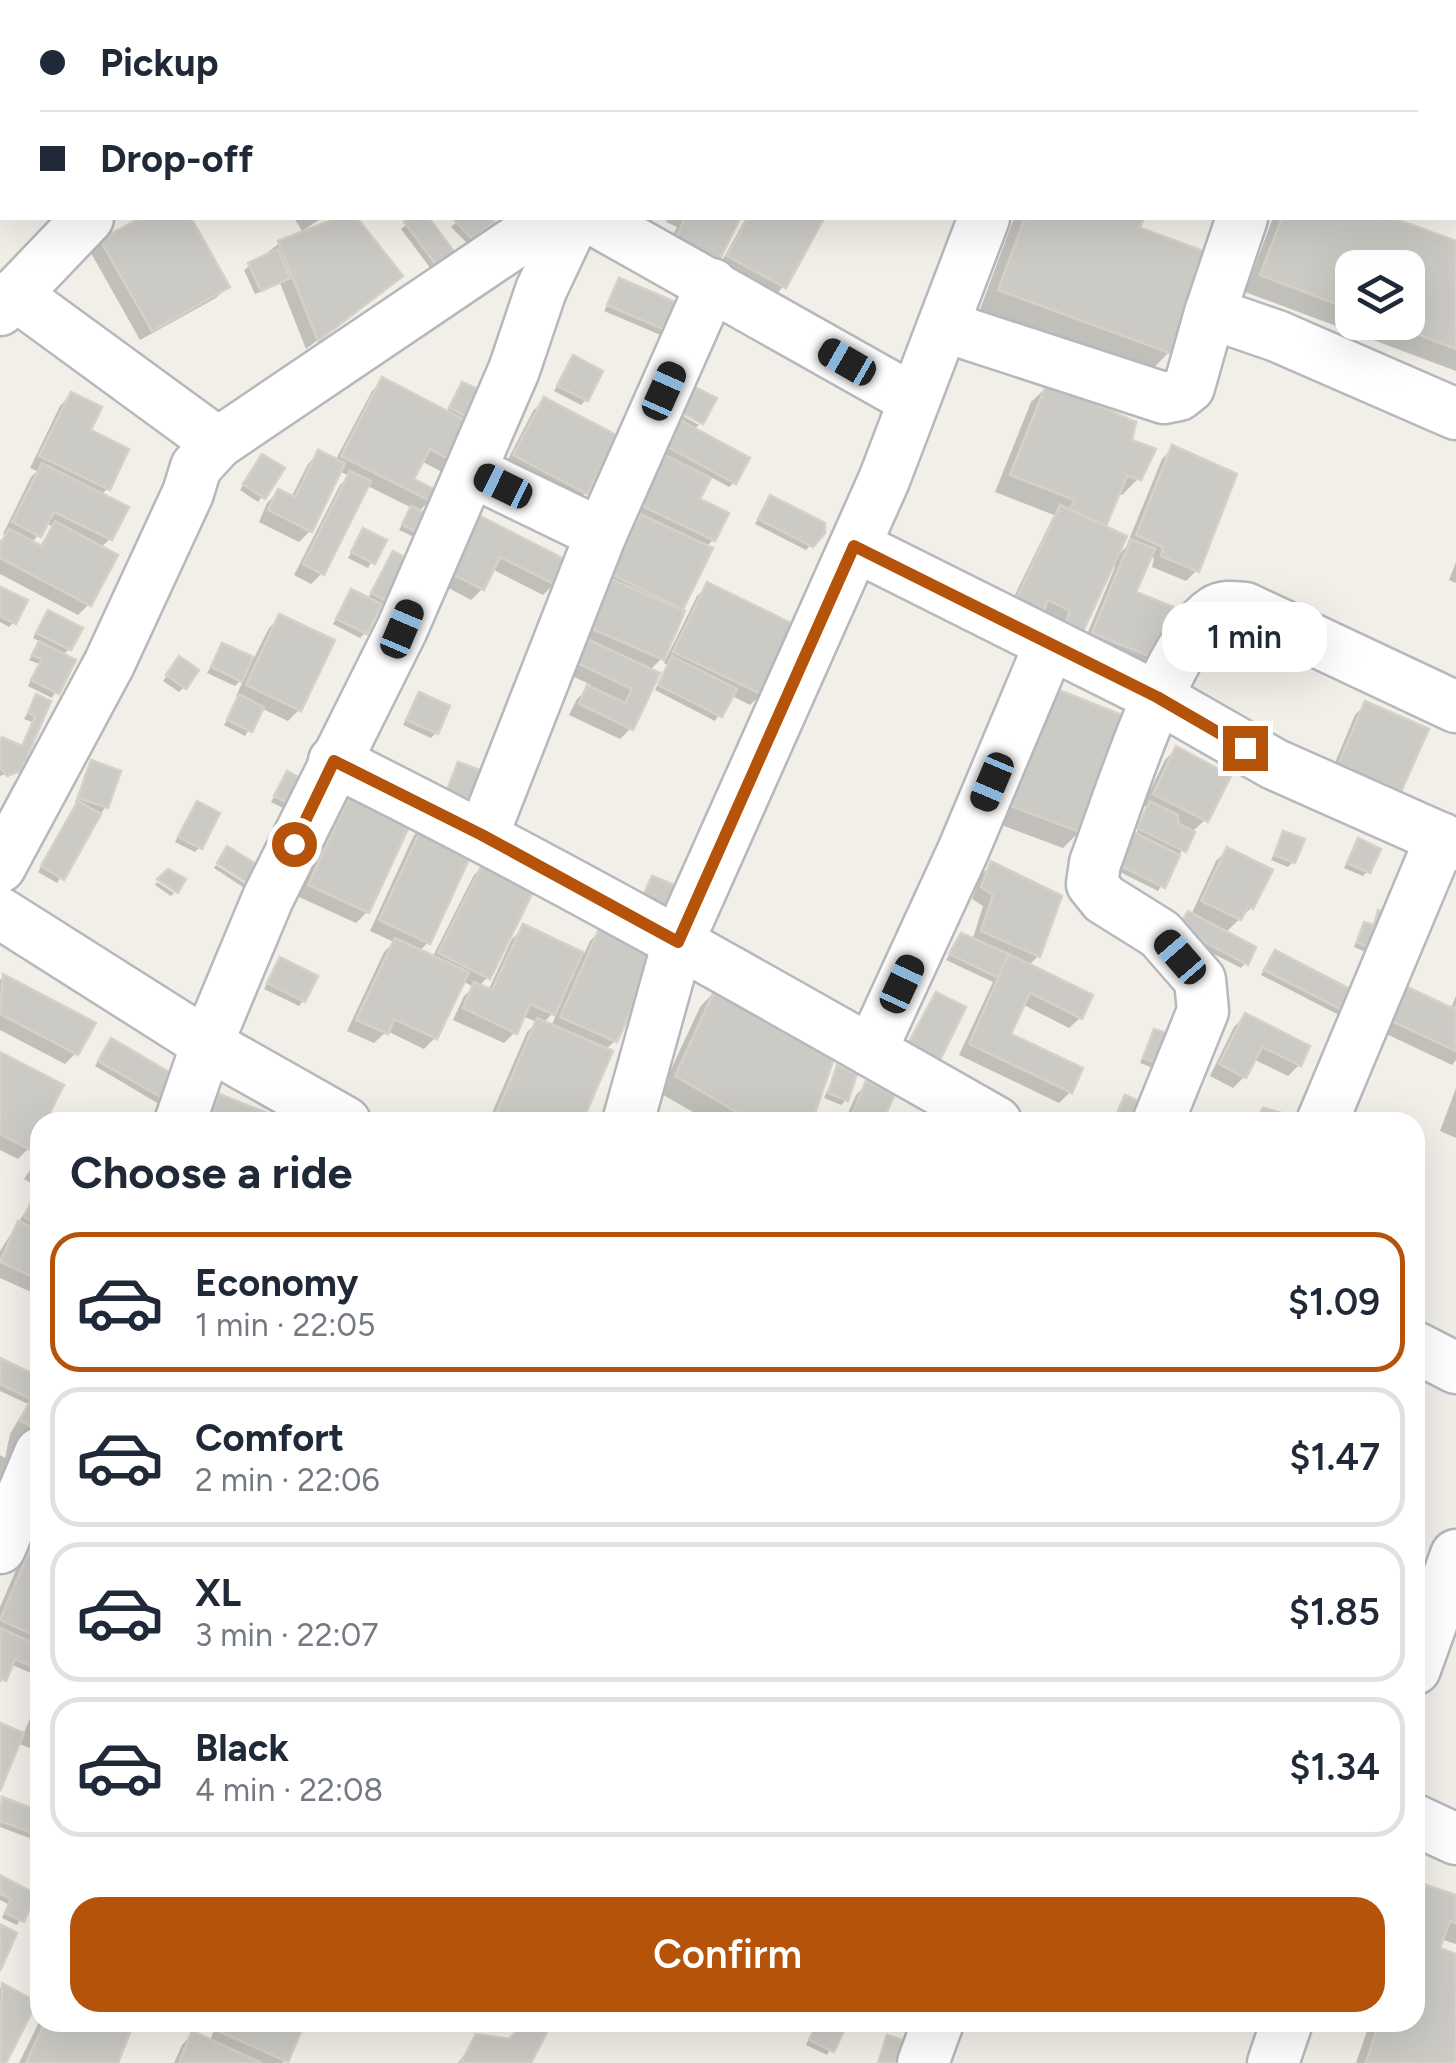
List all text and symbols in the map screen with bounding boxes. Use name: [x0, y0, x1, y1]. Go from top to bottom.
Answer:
text: Pickup: [100, 40, 218, 86]
text: Drop-off: [100, 136, 253, 182]
map controls: [1335, 250, 1425, 340]
button: layers: [1335, 250, 1425, 340]
car: [814, 334, 880, 390]
car: [638, 357, 690, 425]
car: [469, 459, 537, 513]
car: [376, 596, 428, 662]
callout: 1 min: [1162, 603, 1328, 673]
text: 1 min: [1207, 618, 1282, 656]
route end: [1223, 726, 1268, 771]
car: [966, 749, 1018, 815]
route start: [272, 822, 317, 867]
car: [1149, 925, 1211, 989]
car: [876, 950, 928, 1018]
text: Choose a ride: [70, 1145, 352, 1199]
icon: car: [75, 1257, 165, 1347]
text: Economy: [195, 1260, 358, 1306]
text: $1.09: [1288, 1279, 1380, 1325]
text: 1 min · 22:05: [195, 1306, 375, 1344]
icon: car: [75, 1412, 165, 1502]
text: Comfort: [195, 1415, 344, 1461]
text: $1.47: [1289, 1434, 1380, 1480]
text: 2 min · 22:06: [195, 1461, 380, 1499]
icon: car: [75, 1567, 165, 1657]
text: XL: [195, 1570, 241, 1616]
text: $1.85: [1289, 1589, 1380, 1635]
text: 3 min · 22:07: [195, 1616, 378, 1654]
icon: car: [75, 1722, 165, 1812]
text: Black: [195, 1725, 289, 1771]
text: $1.34: [1289, 1744, 1380, 1790]
text: 4 min · 22:08: [195, 1771, 383, 1809]
button: Confirm: [70, 1897, 1385, 2012]

